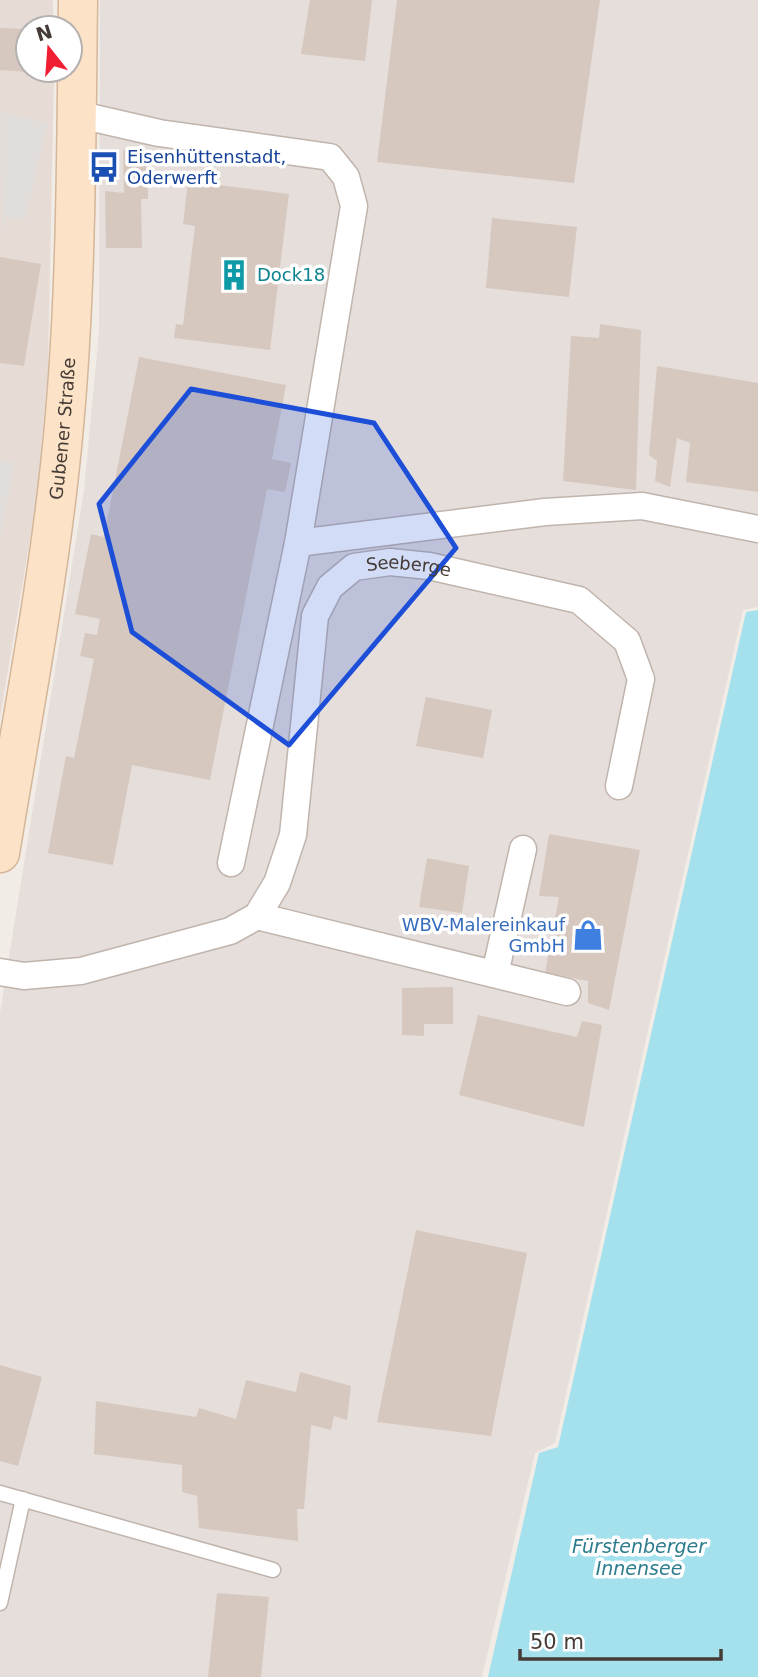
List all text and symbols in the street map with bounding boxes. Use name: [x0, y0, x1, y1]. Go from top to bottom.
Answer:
north arrow: [14, 14, 84, 84]
text: N: [33, 20, 55, 46]
place label: Eisenhüttenstadt, Oderwerft: [127, 146, 286, 188]
bus stop icon: Eisenhüttenstadt, Oderwerft: [87, 150, 121, 184]
building icon: Dock18: [217, 258, 251, 292]
place label: Dock18: [257, 264, 325, 285]
street label: Gubener Straße: [45, 357, 79, 501]
street label: Seeberge: [365, 551, 453, 581]
place label: WBV-Malereinkauf GmbH: [402, 914, 566, 956]
shop icon: WBV-Malereinkauf GmbH: [571, 918, 605, 952]
water label: Fürstenberger Innensee: [572, 1535, 707, 1579]
scale bar: [520, 1618, 721, 1662]
text: 50 m: [530, 1630, 584, 1654]

